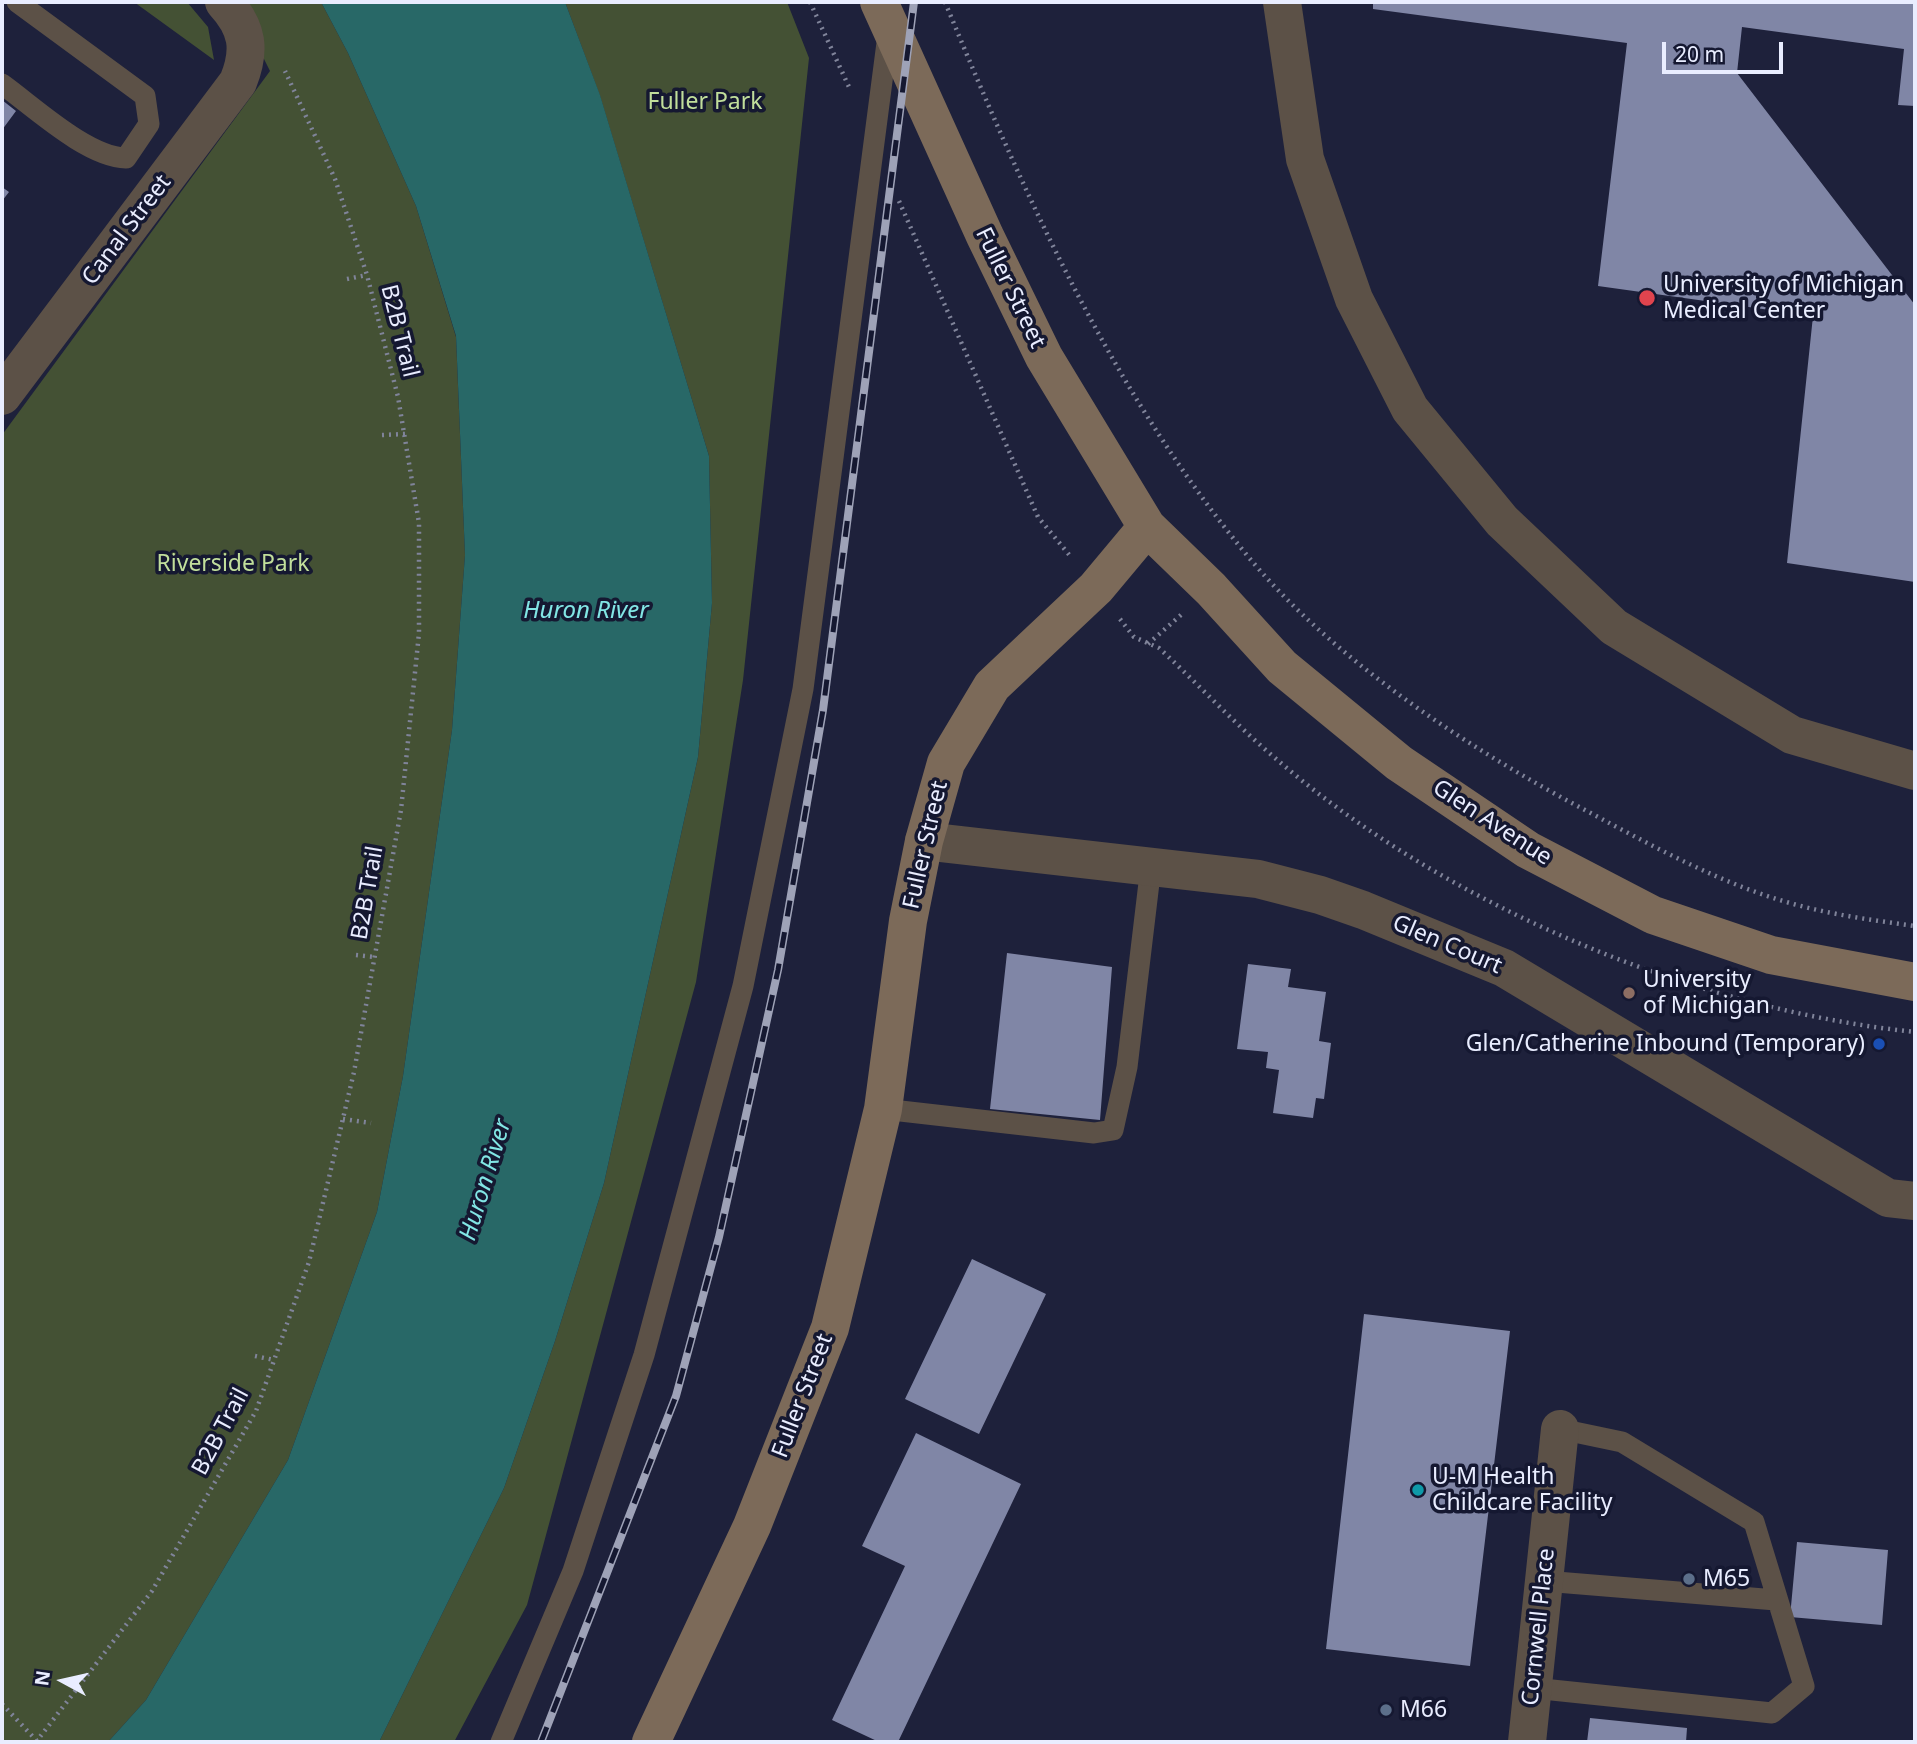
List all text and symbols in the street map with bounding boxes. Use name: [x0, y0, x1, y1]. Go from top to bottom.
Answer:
scale bar: [1665, 28, 1786, 72]
text: 20 m: [1675, 40, 1724, 68]
park label: Fuller Park: [647, 88, 763, 116]
street label: Canal Street: [77, 170, 177, 290]
street label: Fuller Street: [969, 223, 1051, 353]
place label: University of Michigan Medical Center: [1663, 271, 1904, 325]
street label: B2B Trail: [374, 282, 424, 380]
marker: University of Michigan Medical Center: [1637, 288, 1657, 308]
park label: Riverside Park: [156, 550, 310, 578]
water label: Huron River: [523, 597, 649, 625]
street label: Glen Avenue: [1427, 774, 1557, 872]
street label: Fuller Street: [898, 778, 954, 912]
street label: B2B Trail: [346, 844, 390, 942]
street label: Glen Court: [1388, 910, 1506, 980]
place label: University of Michigan: [1643, 966, 1770, 1020]
marker: University of Michigan: [1621, 985, 1637, 1001]
place label: Glen/Catherine Inbound (Temporary): [1466, 1030, 1865, 1058]
marker: Glen/Catherine Inbound (Temporary): [1871, 1036, 1887, 1052]
water label: Huron River: [454, 1116, 518, 1244]
street label: Fuller Street: [767, 1330, 839, 1462]
street label: B2B Trail: [187, 1384, 255, 1480]
place label: U-M Health Childcare Facility: [1432, 1463, 1612, 1517]
marker: U-M Health Childcare Facility: [1410, 1482, 1426, 1498]
street label: Cornwell Place: [1517, 1547, 1561, 1707]
place label: M65: [1703, 1565, 1750, 1593]
marker: M65: [1681, 1571, 1697, 1587]
north arrow: [28, 1646, 98, 1716]
text: N: [28, 1669, 56, 1688]
place label: M66: [1400, 1696, 1447, 1724]
marker: M66: [1378, 1702, 1394, 1718]

